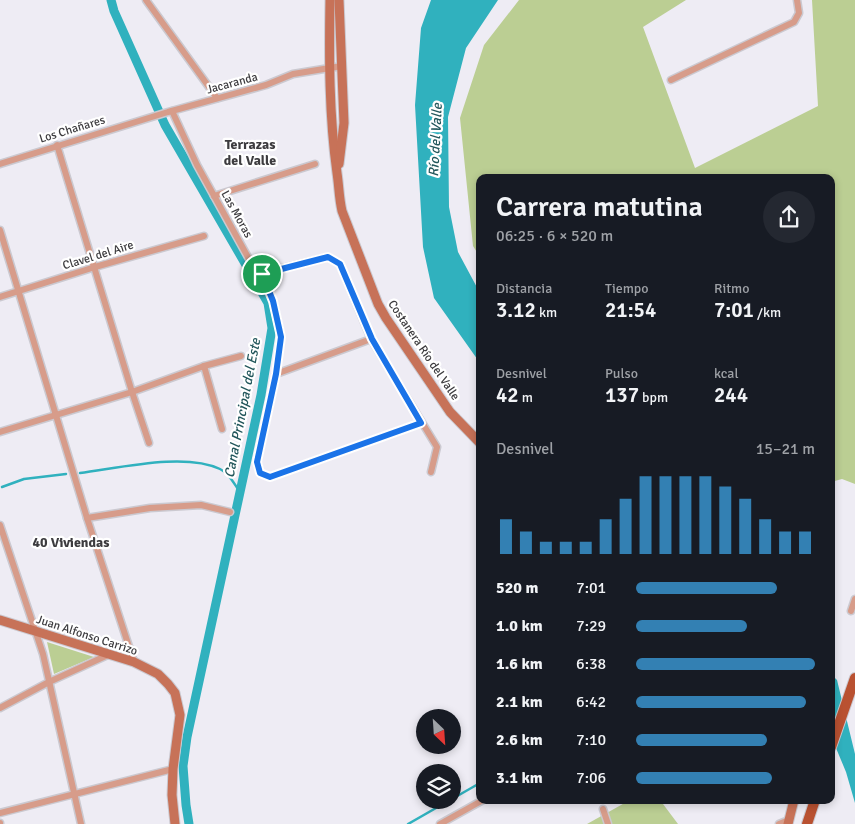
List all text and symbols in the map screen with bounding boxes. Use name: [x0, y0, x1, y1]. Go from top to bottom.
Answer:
street label: Jacaranda: [205, 69, 259, 97]
water label: Río del Valle: [425, 102, 446, 177]
street label: Los Chañares: [37, 112, 107, 147]
district label: Terrazas del Valle: [224, 136, 276, 169]
street label: Las Moras: [217, 188, 256, 240]
text: Carrera matutina: [496, 190, 703, 224]
button: share: [763, 191, 815, 243]
text: 06:25 · 6 × 520 m: [496, 226, 613, 246]
street label: Clavel del Aire: [61, 238, 135, 273]
pin: [241, 253, 283, 295]
icon: arrive: [248, 260, 276, 288]
text: Distancia: [496, 280, 552, 297]
text: Tiempo: [605, 280, 649, 297]
text: Ritmo: [714, 280, 749, 297]
street label: Costanera Río del Valle: [384, 297, 463, 403]
text: 3.12: [496, 297, 536, 323]
text: 21:54: [605, 297, 656, 323]
text: 7:01: [714, 297, 754, 323]
text: km: [536, 304, 557, 321]
text: /km: [754, 304, 781, 321]
water label: Canal Principal del Este: [221, 336, 265, 479]
text: Desnivel: [496, 365, 547, 382]
text: Pulso: [605, 365, 638, 382]
text: kcal: [714, 365, 739, 382]
text: 42: [496, 382, 519, 408]
text: 137: [605, 382, 639, 408]
text: 244: [714, 382, 748, 408]
text: m: [519, 389, 533, 406]
text: bpm: [639, 389, 668, 406]
text: Desnivel: [496, 439, 554, 459]
text: 15–21 m: [756, 439, 815, 459]
district label: 40 Viviendas: [33, 534, 109, 551]
text: 520 m: [496, 578, 538, 598]
text: 7:01: [576, 578, 606, 598]
street label: Juan Alfonso Carrizo: [34, 612, 139, 659]
text: 1.0 km: [496, 616, 543, 636]
text: 7:29: [576, 616, 606, 636]
text: 1.6 km: [496, 654, 543, 674]
text: 6:38: [576, 654, 606, 674]
text: 2.1 km: [496, 692, 543, 712]
text: 6:42: [576, 692, 606, 712]
north arrow: [416, 709, 461, 754]
map controls: [416, 709, 461, 809]
text: 2.6 km: [496, 730, 543, 750]
text: 7:10: [576, 730, 606, 750]
button: layers: [416, 764, 461, 809]
text: 3.1 km: [496, 768, 543, 788]
text: 7:06: [576, 768, 606, 788]

